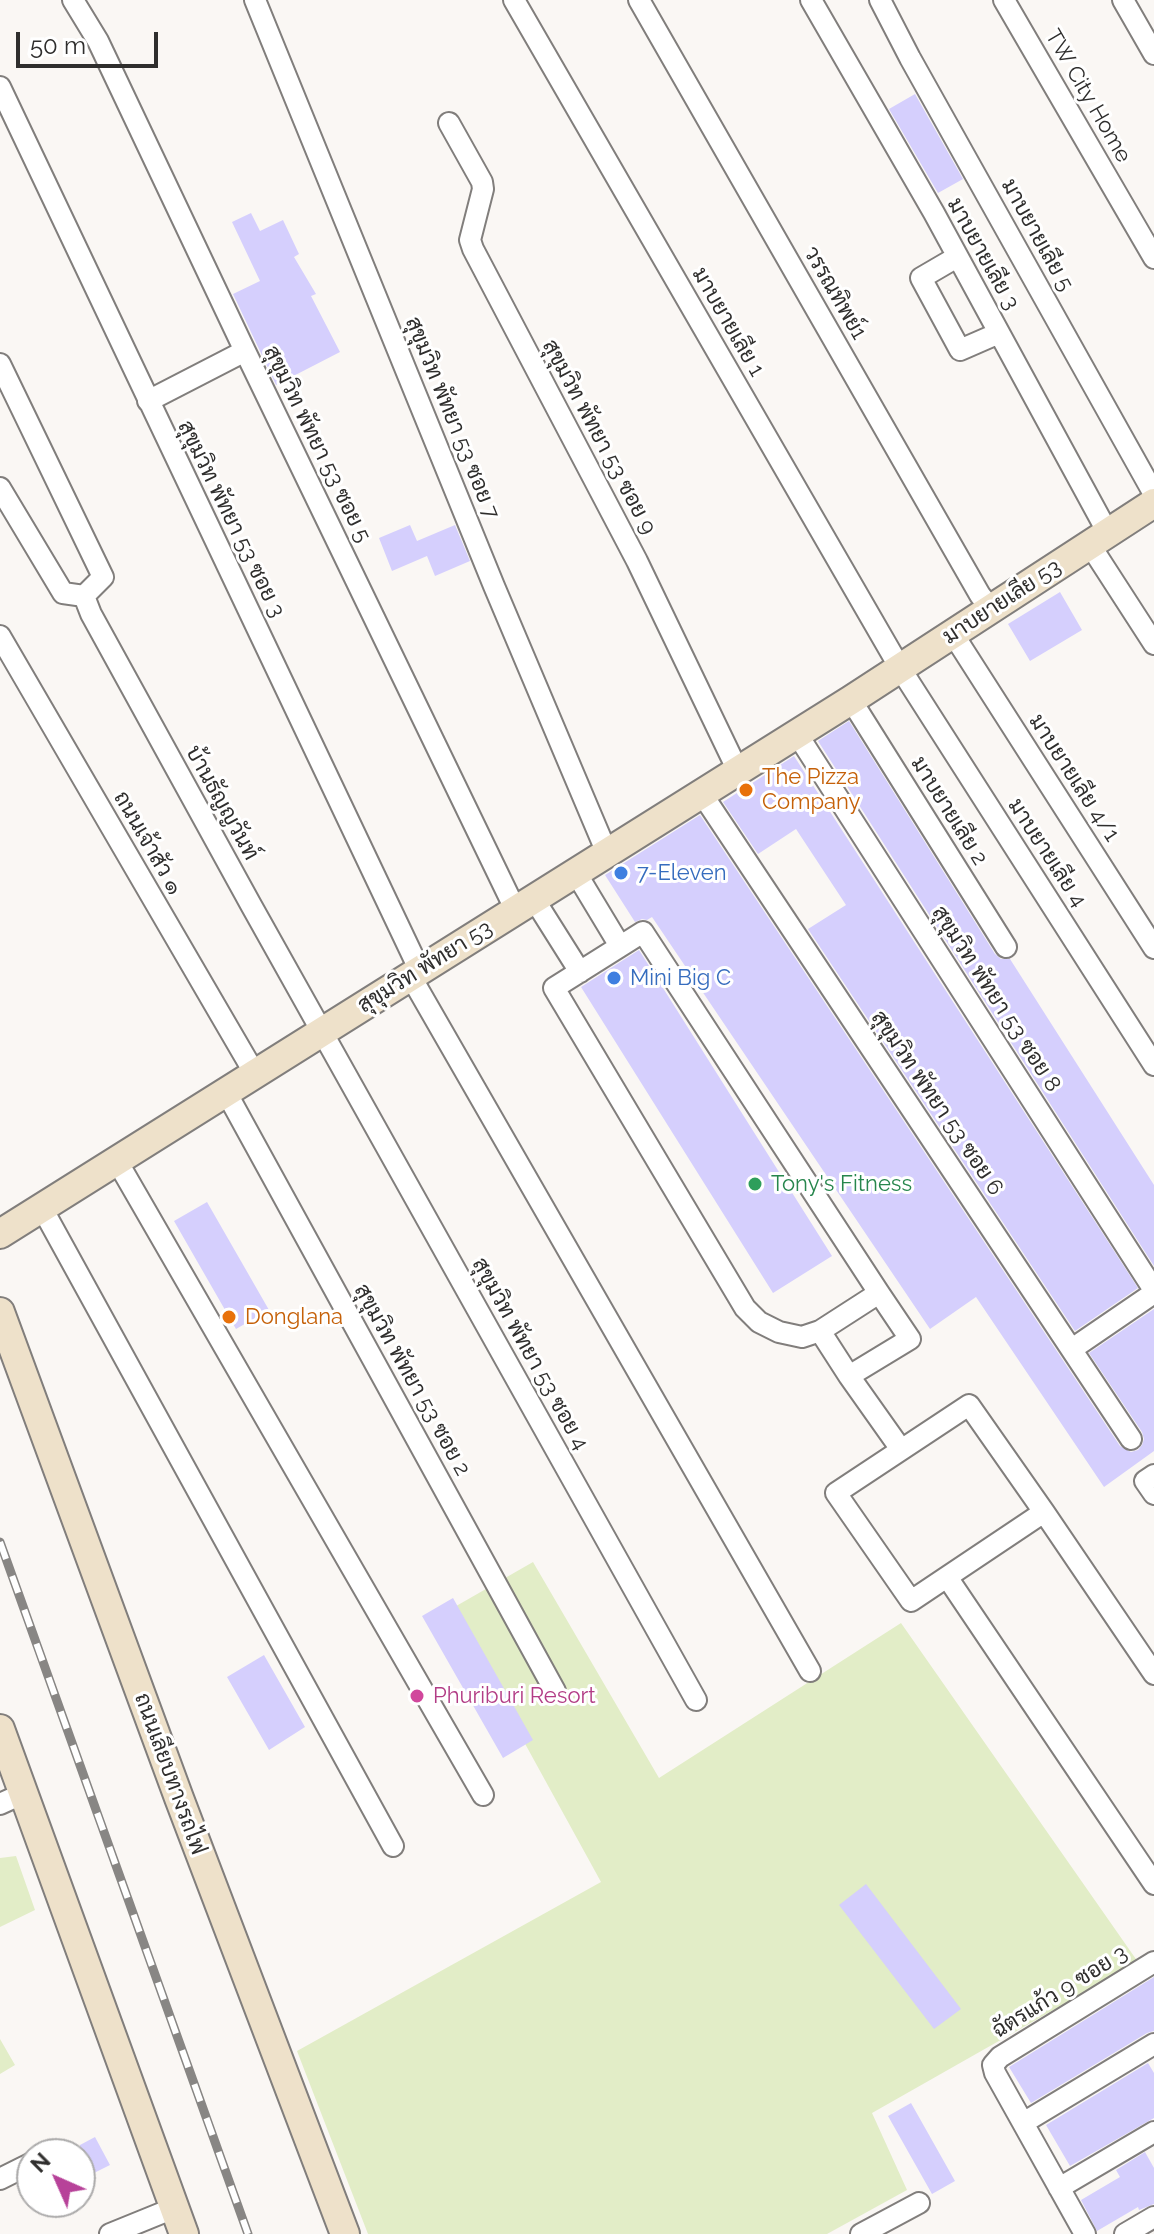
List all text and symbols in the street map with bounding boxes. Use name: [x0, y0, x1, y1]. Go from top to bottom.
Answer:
scale bar: [20, 16, 162, 66]
street label: TW City Home: [1039, 25, 1137, 167]
text: 50 m: [30, 31, 86, 60]
street label: มาบยายเลีย 5: [995, 174, 1079, 296]
street label: มาบยายเลีย 3: [941, 193, 1025, 315]
street label: วรรณทิพย์1: [798, 242, 872, 344]
street label: มาบยายเลีย 1: [686, 263, 770, 381]
street label: สุขุมวิท พัทยา 53 ซอย 7: [399, 313, 505, 523]
street label: สุขุมวิท พัทยา 53 ซอย 9: [536, 335, 662, 539]
street label: สุขุมวิท พัทยา 53 ซอย 5: [258, 341, 376, 547]
street label: สุขุมวิท พัทยา 53 ซอย 3: [172, 416, 290, 622]
street label: มาบยายเลีย 53: [938, 554, 1066, 650]
street label: มาบยายเลีย 4/1: [1023, 709, 1125, 847]
street label: บ้านธัญญวันท์: [180, 741, 264, 865]
street label: มาบยายเลีย 2: [905, 752, 993, 870]
place label: The Pizza Company: [762, 764, 860, 816]
marker: The Pizza Company: [737, 781, 755, 799]
street label: ถนนเจ้าสัว ๑: [108, 787, 188, 899]
street label: มาบยายเลีย 4: [1002, 794, 1092, 912]
place label: 7-Eleven: [637, 860, 726, 886]
marker: 7-Eleven: [612, 864, 630, 882]
street label: สุขุมวิท พัทยา 53 ซอย 8: [926, 901, 1066, 1097]
street label: สุขุมวิท พัทยา 53: [353, 915, 497, 1019]
place label: Mini Big C: [630, 965, 731, 991]
marker: Mini Big C: [605, 969, 623, 987]
street label: สุขุมวิท พัทยา 53 ซอย 6: [865, 1006, 1009, 1200]
place label: Tony's Fitness: [771, 1171, 912, 1197]
marker: Tony's Fitness: [746, 1175, 764, 1193]
street label: สุขุมวิท พัทยา 53 ซอย 4: [466, 1253, 594, 1455]
street label: สุขุมวิท พัทยา 53 ซอย 2: [348, 1279, 476, 1481]
place label: Donglana: [245, 1304, 343, 1330]
marker: Donglana: [220, 1308, 238, 1326]
place label: Phuriburi Resort: [433, 1683, 596, 1709]
marker: Phuriburi Resort: [408, 1687, 426, 1705]
street label: ถนนเลียบทางรถไฟ: [129, 1690, 211, 1858]
street label: ฉัตรแก้ว 9 ซอย 3: [988, 1940, 1132, 2044]
north arrow: [16, 2138, 96, 2218]
text: N: [25, 2147, 56, 2178]

